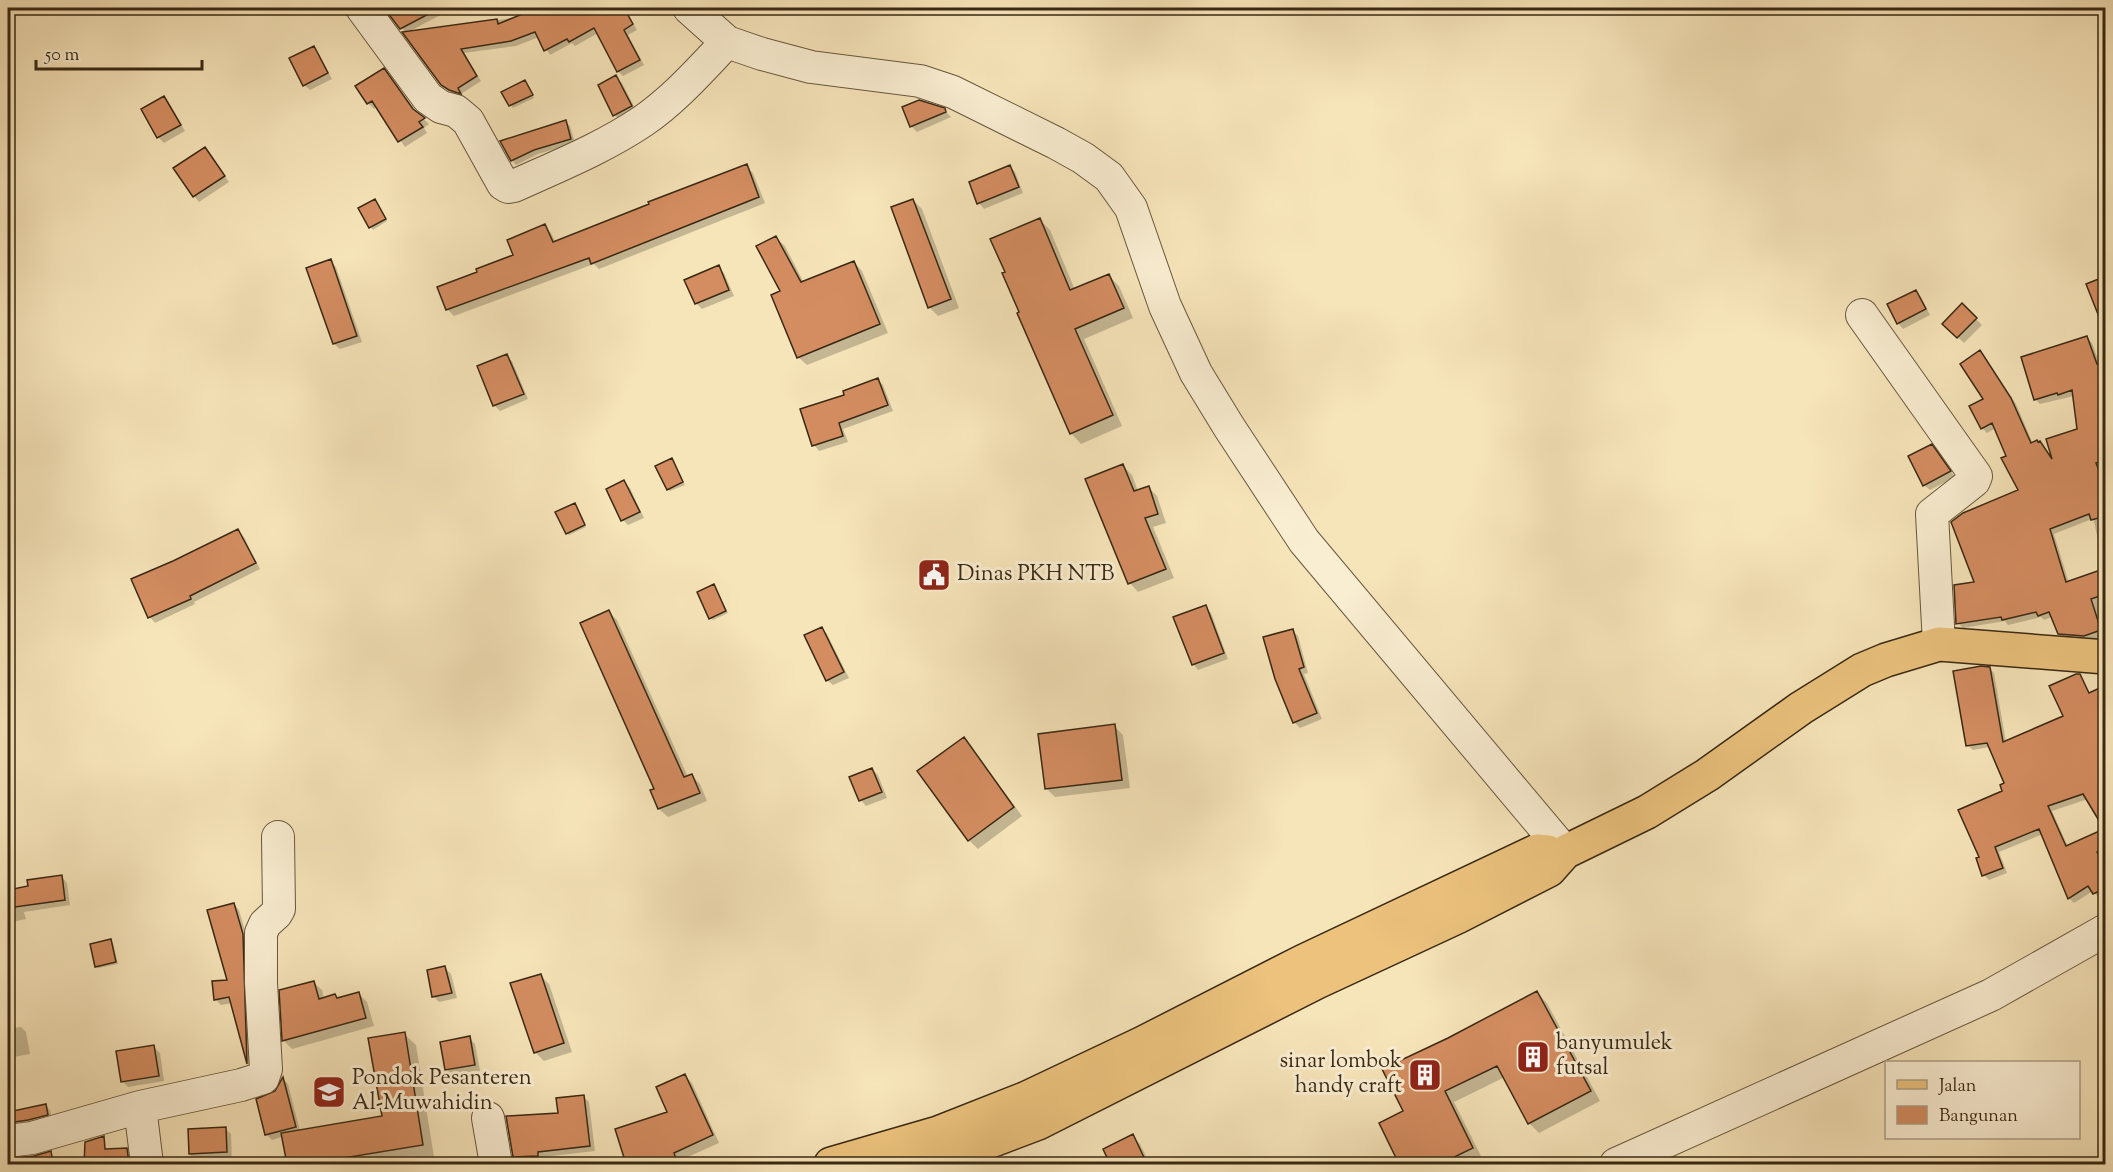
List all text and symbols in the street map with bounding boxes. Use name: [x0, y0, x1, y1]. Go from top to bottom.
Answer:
scale bar: [36, 33, 202, 71]
text: 50 m: [44, 43, 80, 69]
public building icon: Dinas PKH NTB: [916, 557, 952, 593]
place label: Dinas PKH NTB: [957, 559, 1115, 591]
place label: banyumulek futsal: [1556, 1028, 1673, 1085]
building icon: banyumulek futsal: [1515, 1039, 1551, 1075]
place label: sinar lombok handy craft: [1279, 1046, 1402, 1103]
building icon: sinar lombok handy craft: [1407, 1057, 1443, 1093]
legend: [1885, 1061, 2080, 1139]
place label: Pondok Pesanteren Al-Muwahidin: [352, 1063, 532, 1120]
school or university icon: Pondok Pesanteren Al-Muwahidin: [311, 1074, 347, 1110]
text: Jalan: [1938, 1074, 1977, 1100]
text: Bangunan: [1939, 1104, 2018, 1130]

